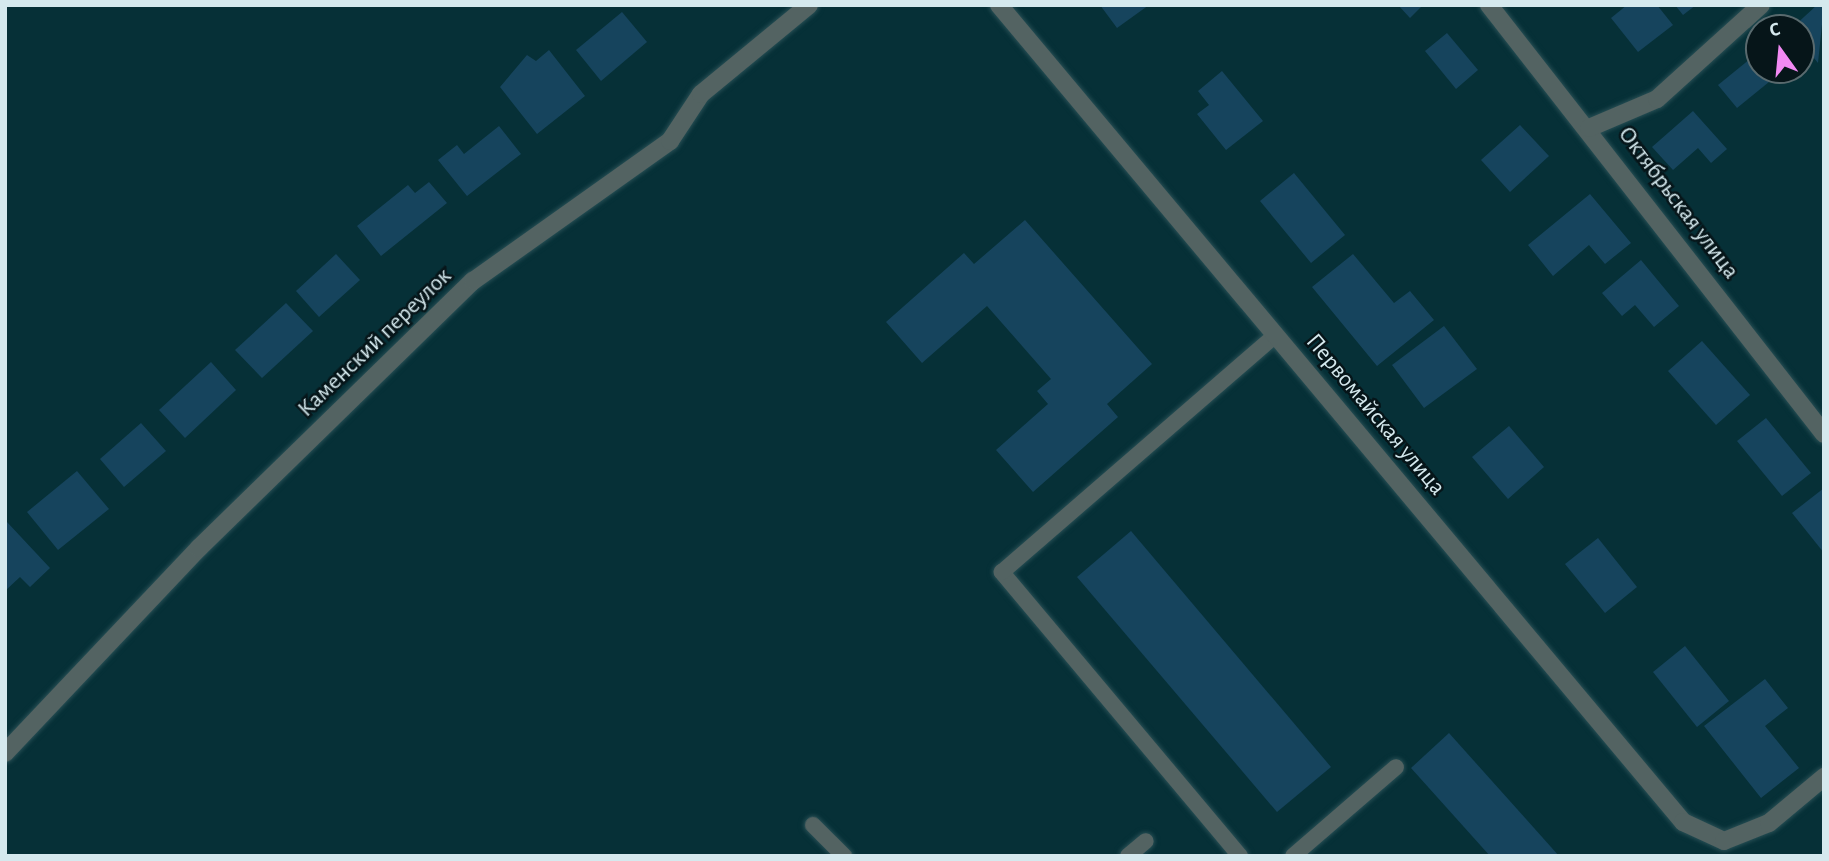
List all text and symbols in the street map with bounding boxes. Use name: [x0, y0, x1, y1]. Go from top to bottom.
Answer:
north arrow: [1745, 14, 1815, 84]
text: С: [1767, 20, 1782, 41]
street label: Октябрьская улица: [1611, 121, 1745, 285]
street label: Каменский переулок: [292, 262, 458, 424]
street label: Первомайская улица: [1299, 328, 1451, 502]

